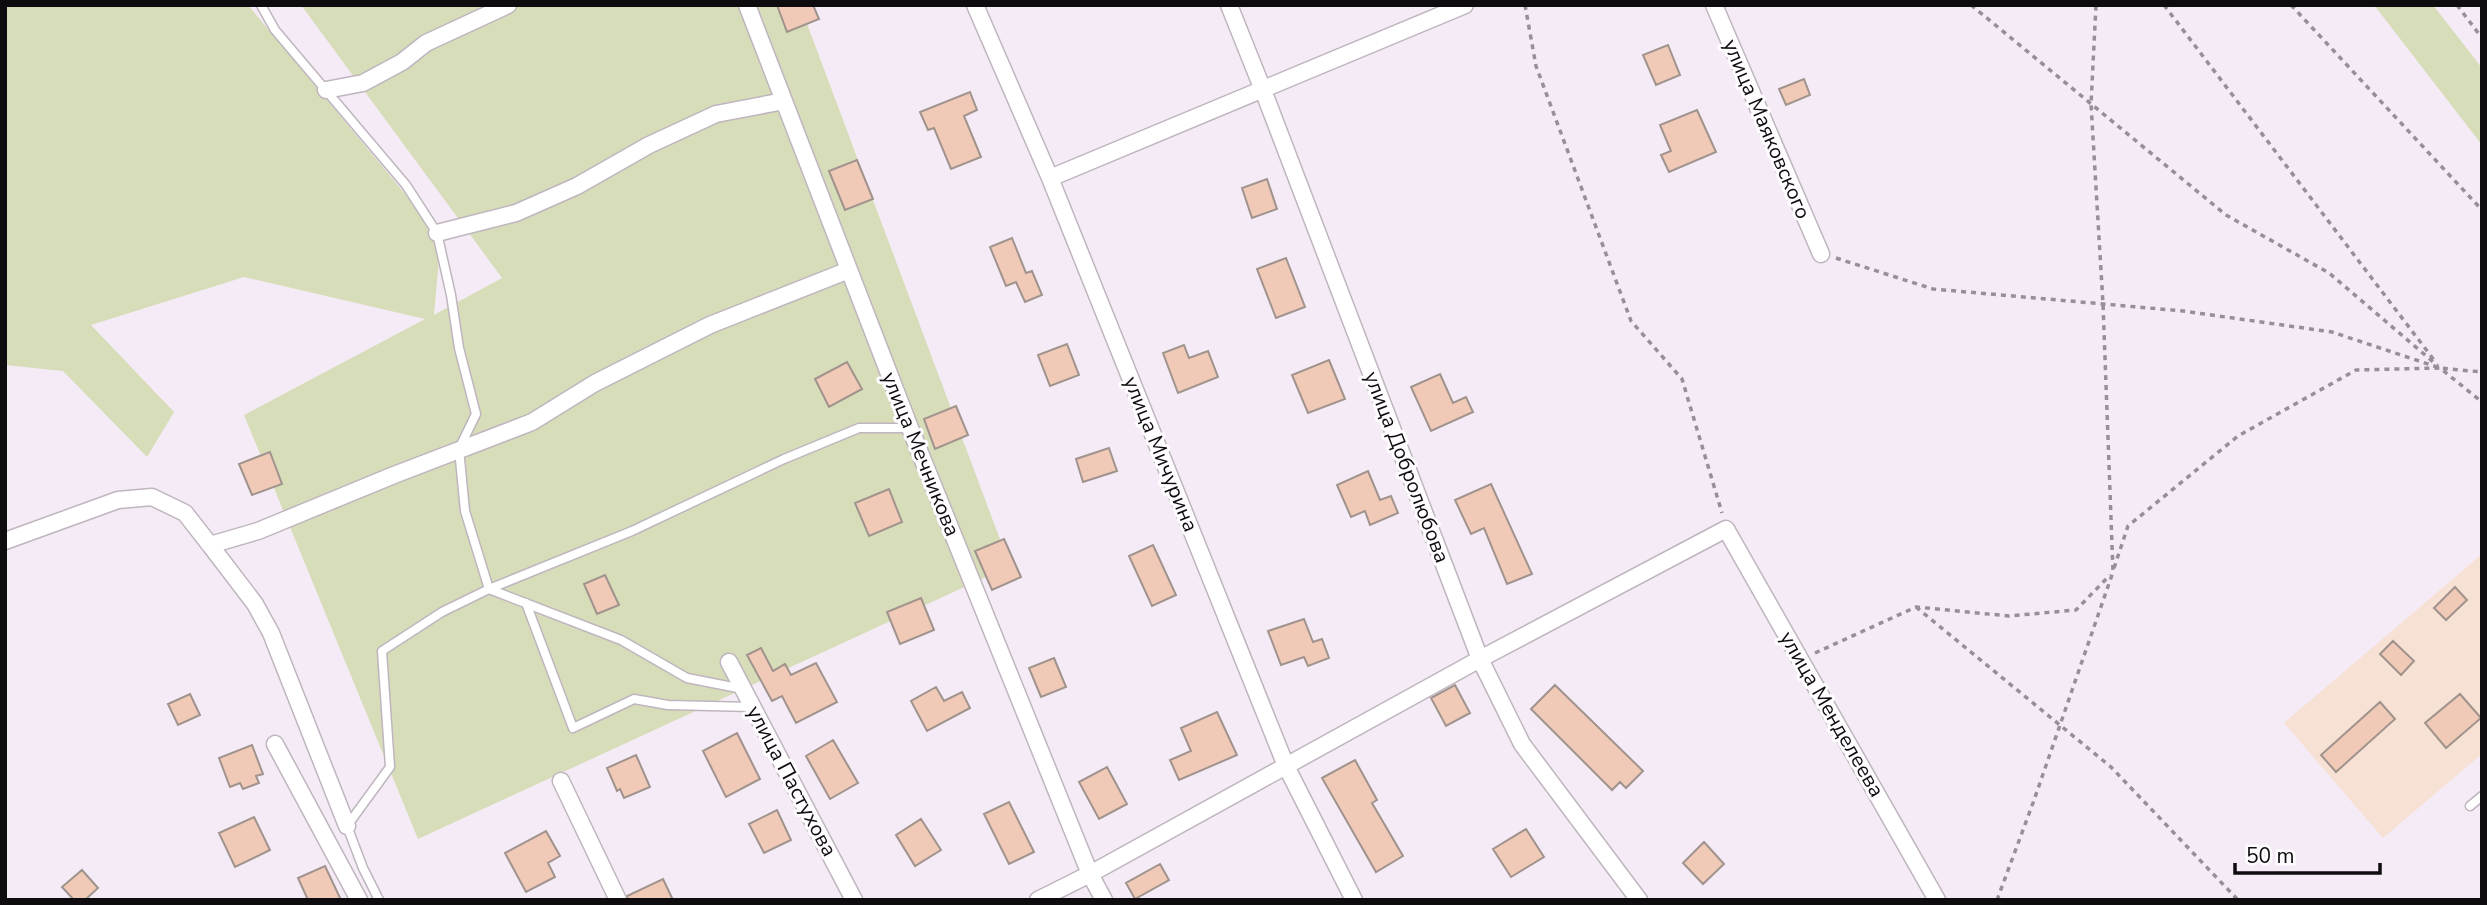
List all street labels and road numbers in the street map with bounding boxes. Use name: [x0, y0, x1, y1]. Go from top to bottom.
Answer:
street label: улица Маяковского: [1716, 35, 1818, 223]
street label: улица Добролюбова: [1358, 367, 1456, 567]
street label: улица Мечникова: [875, 368, 967, 540]
street label: улица Мичурина: [1117, 372, 1205, 536]
street label: улица Менделеева: [1773, 626, 1891, 802]
street label: улица Пастухова: [740, 701, 844, 861]

